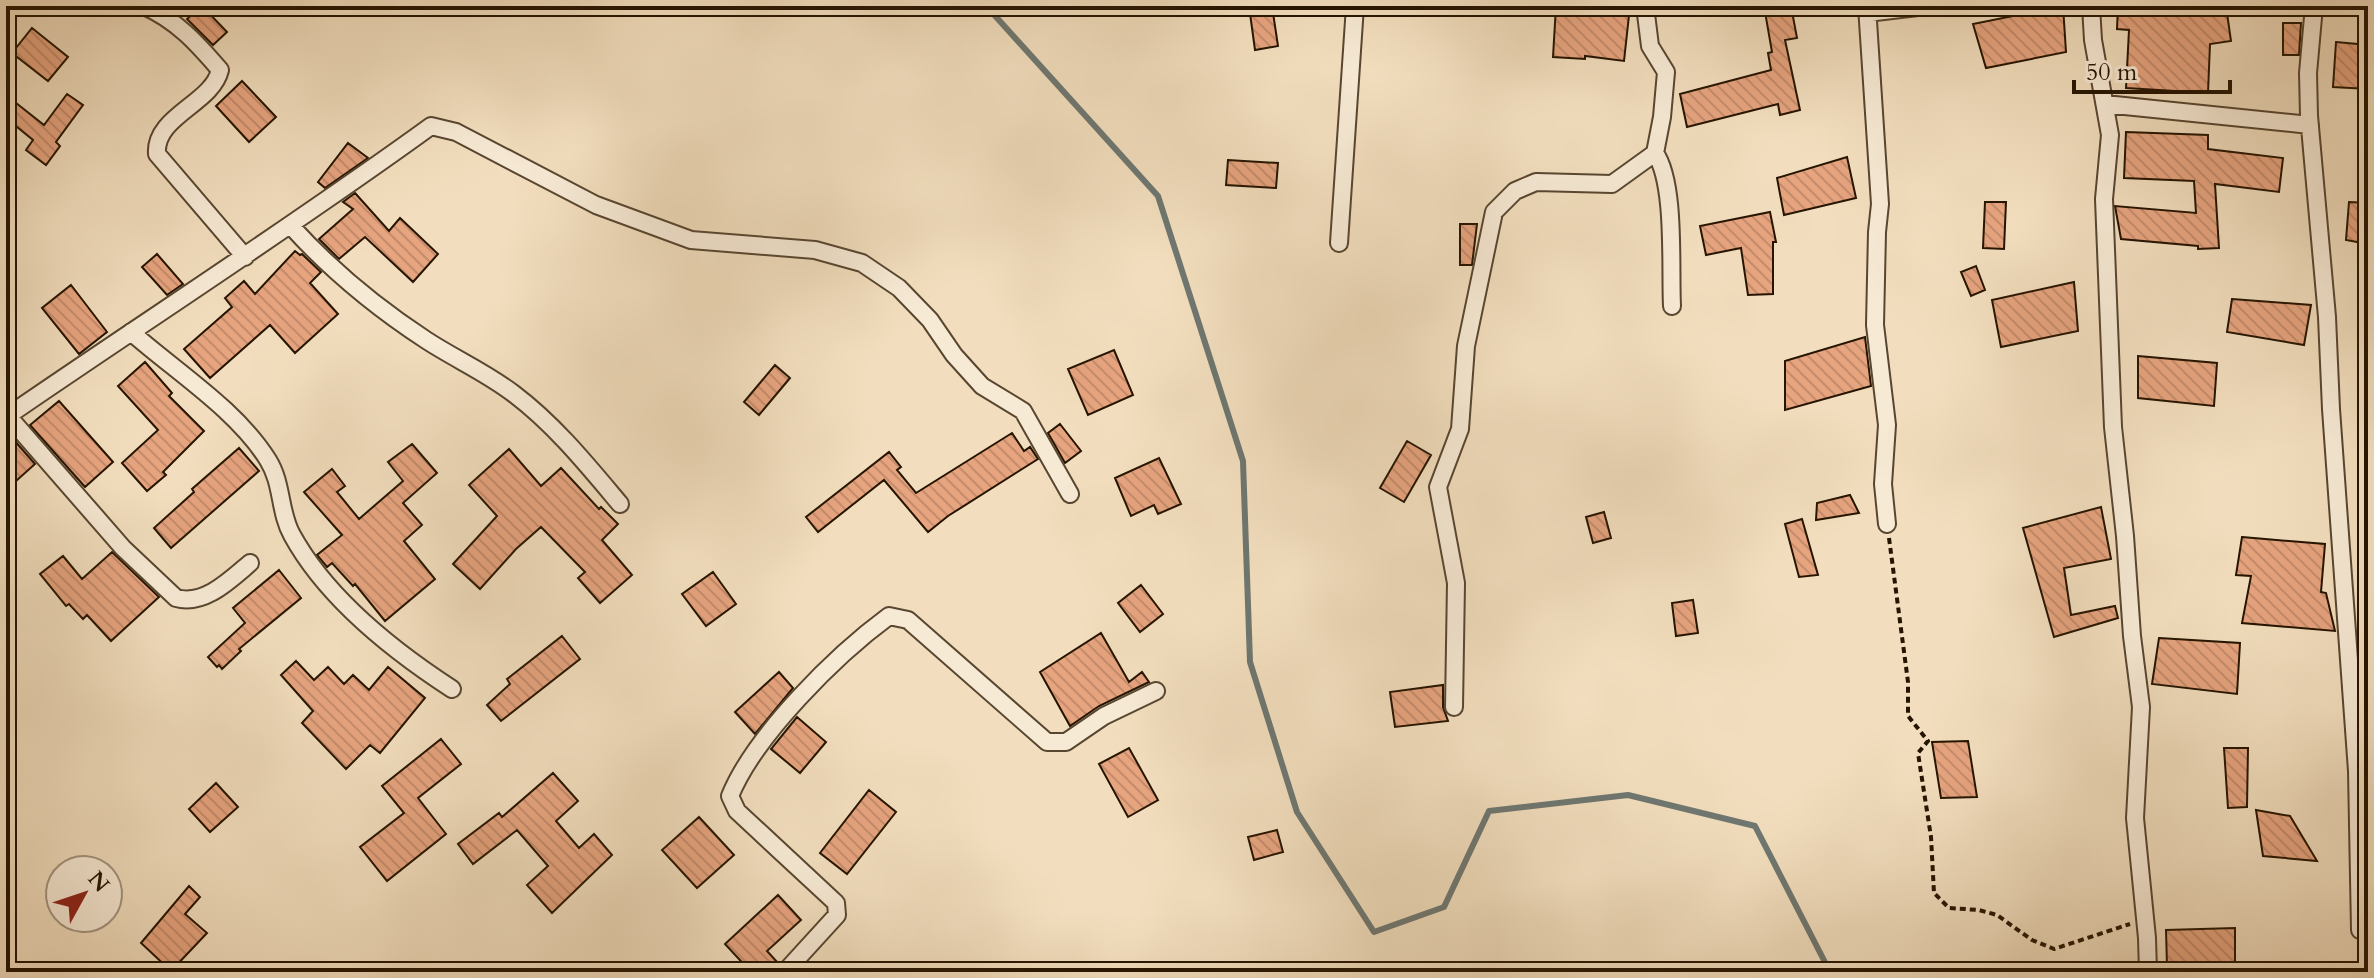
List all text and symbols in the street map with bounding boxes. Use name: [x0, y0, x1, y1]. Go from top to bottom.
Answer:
scale bar: [2074, 44, 2230, 94]
text: 50 m: [2086, 56, 2138, 89]
north arrow: [44, 854, 124, 934]
text: N: [81, 865, 116, 899]

